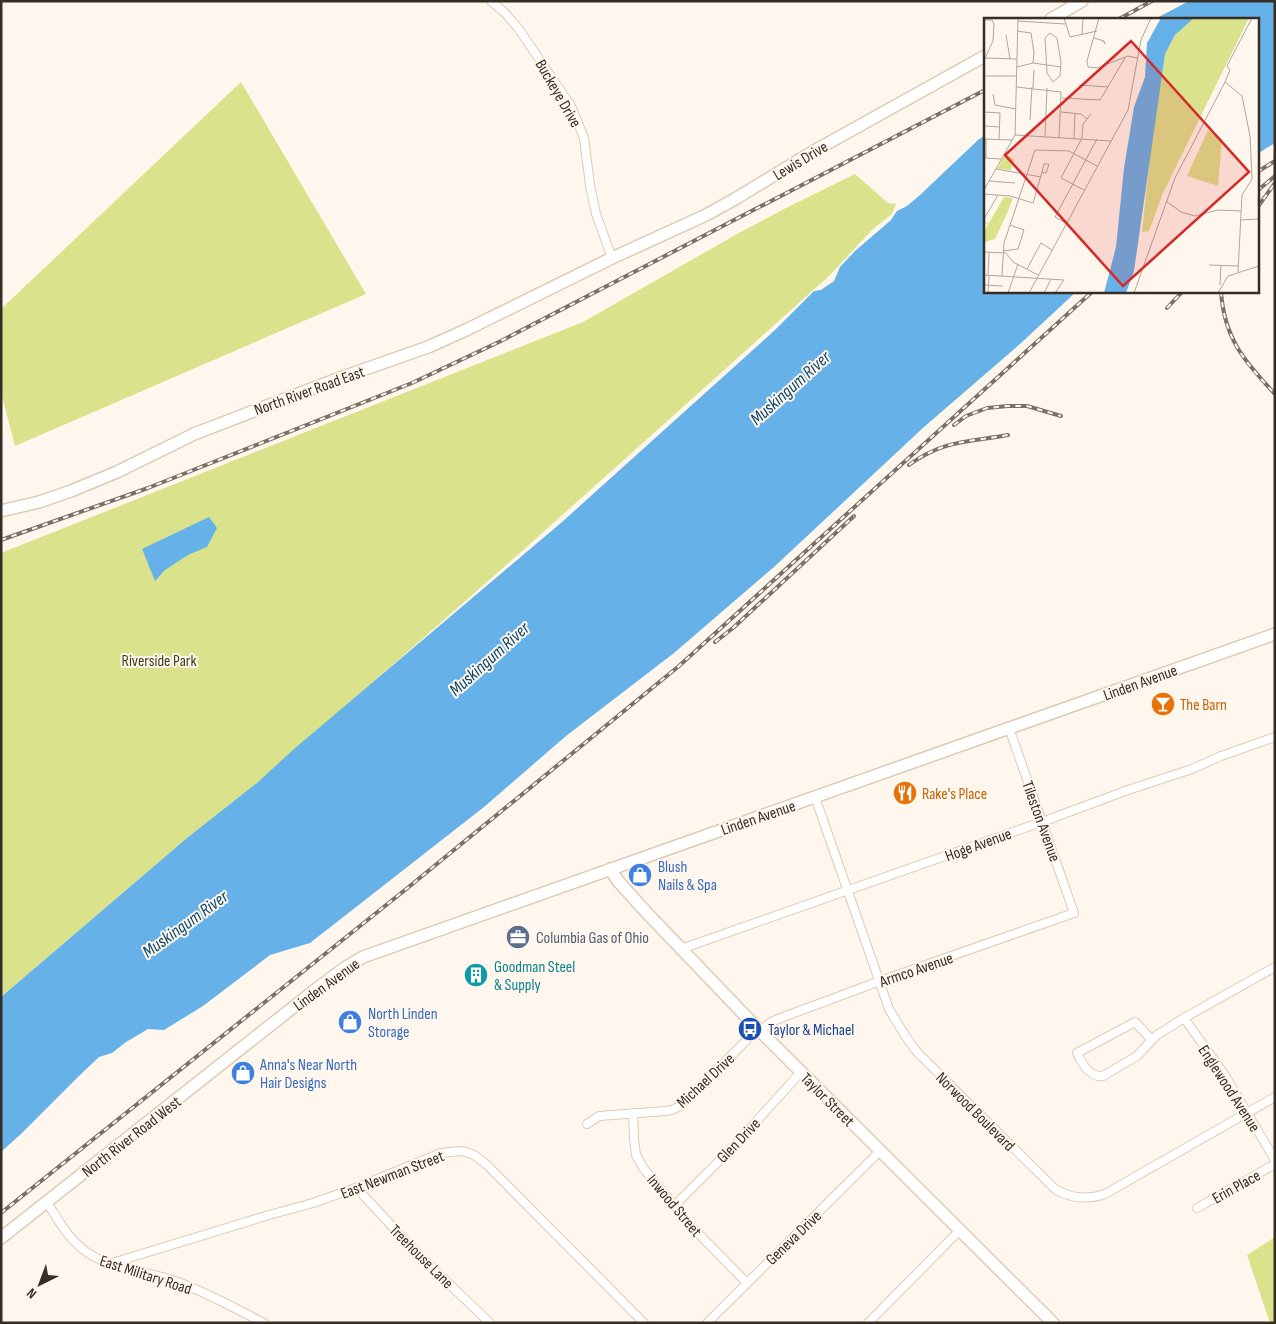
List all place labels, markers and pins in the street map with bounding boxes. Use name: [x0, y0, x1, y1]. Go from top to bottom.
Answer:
bar icon: The Barn: [1150, 691, 1176, 717]
place label: The Barn: [1180, 696, 1227, 715]
restaurant icon: Rake's Place: [892, 780, 918, 806]
place label: Rake's Place: [922, 785, 987, 804]
place label: Blush Nails & Spa: [658, 858, 717, 895]
shop icon: Blush Nails & Spa: [627, 862, 653, 888]
office icon: Columbia Gas of Ohio: [505, 924, 531, 950]
place label: Columbia Gas of Ohio: [536, 929, 649, 948]
place label: Goodman Steel & Supply: [494, 958, 575, 995]
building icon: Goodman Steel & Supply: [463, 962, 489, 988]
place label: North Linden Storage: [368, 1005, 438, 1042]
shop icon: North Linden Storage: [337, 1009, 363, 1035]
bus stop icon: Taylor & Michael: [737, 1016, 763, 1042]
place label: Taylor & Michael: [768, 1021, 854, 1040]
place label: Anna's Near North Hair Designs: [259, 1056, 357, 1093]
shop icon: Anna's Near North Hair Designs: [230, 1060, 256, 1086]

